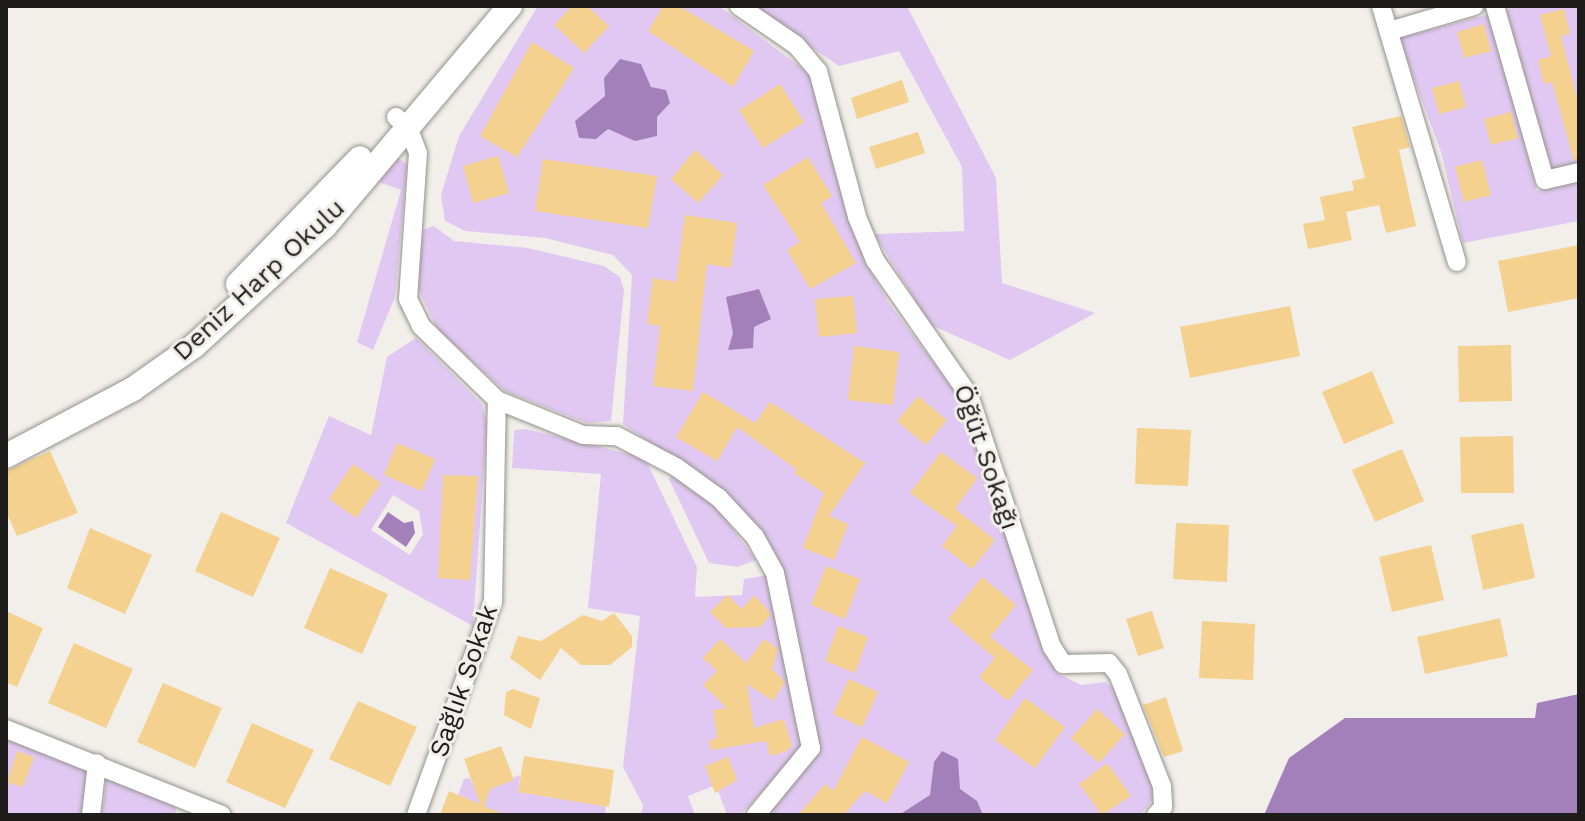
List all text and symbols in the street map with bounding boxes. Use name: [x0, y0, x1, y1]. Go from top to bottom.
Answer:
street label: Deniz Harp Okulu: [167, 193, 351, 367]
street label: Öğüt Sokağı: [947, 380, 1025, 534]
street label: Sağlık Sokak: [423, 600, 505, 762]

